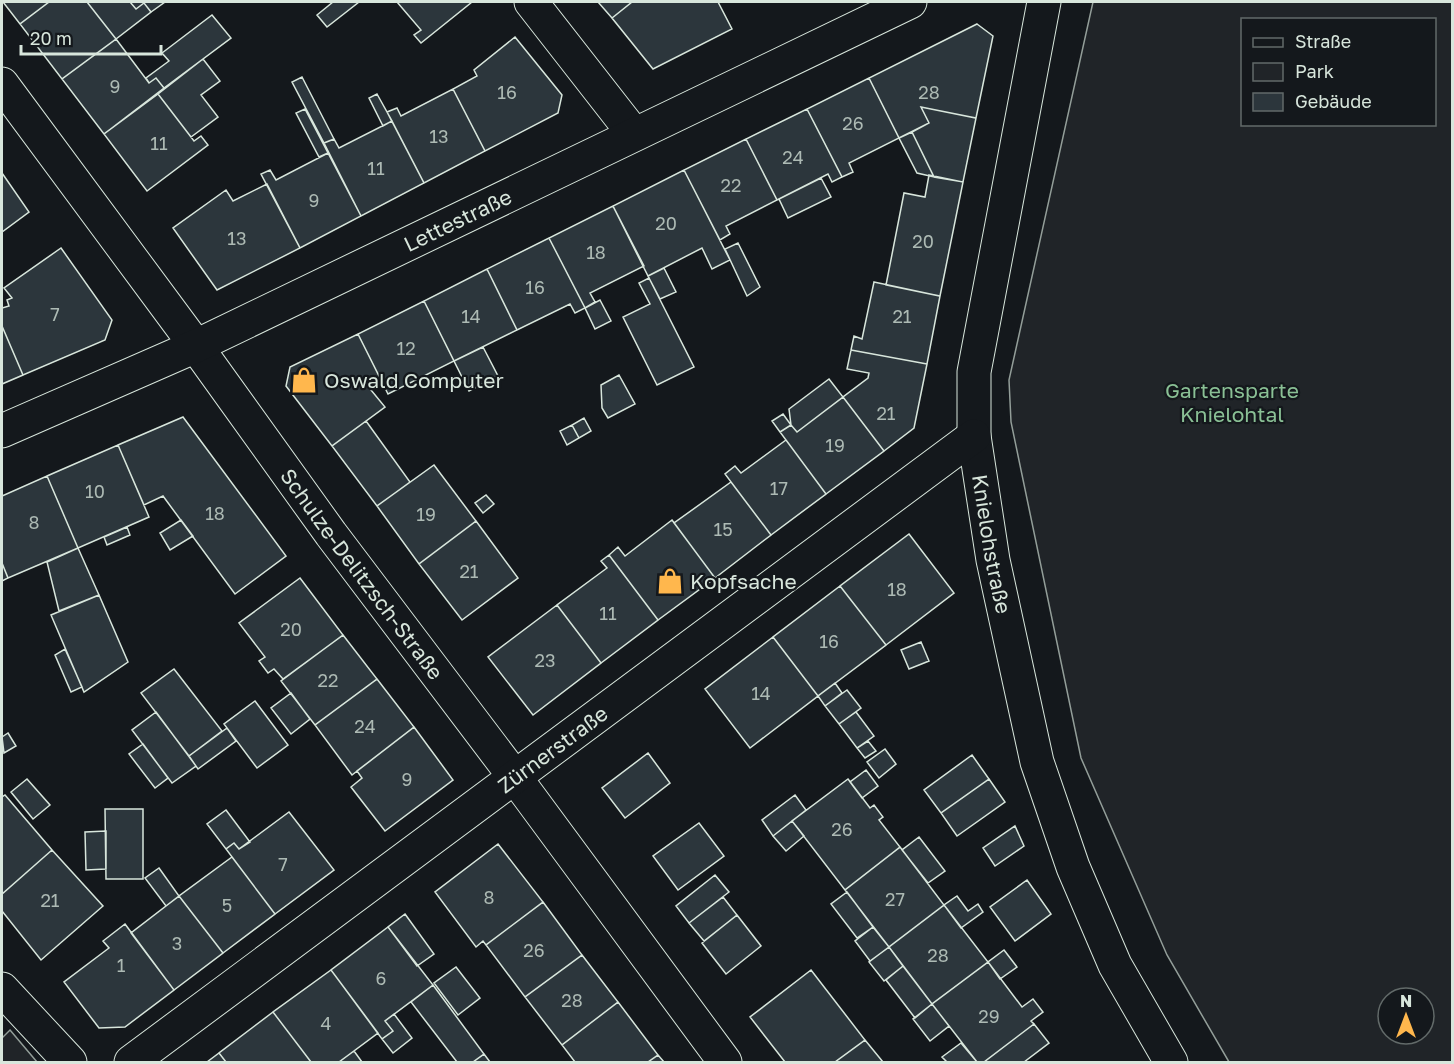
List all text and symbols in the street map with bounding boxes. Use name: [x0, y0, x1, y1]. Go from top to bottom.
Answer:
scale bar: [21, 18, 160, 56]
legend: [1241, 18, 1436, 126]
text: 20 m: [30, 27, 72, 49]
text: Straße: [1295, 30, 1351, 52]
text: Park: [1295, 60, 1334, 82]
house number: 9: [110, 75, 120, 97]
house number: 16: [497, 81, 517, 103]
house number: 28: [918, 81, 940, 103]
text: Gebäude: [1295, 90, 1372, 112]
house number: 26: [842, 112, 864, 134]
house number: 13: [429, 125, 449, 147]
house number: 11: [150, 132, 168, 154]
house number: 24: [782, 146, 804, 168]
house number: 11: [367, 157, 385, 179]
house number: 22: [721, 174, 741, 196]
street label: Lettestraße: [399, 183, 516, 257]
house number: 9: [309, 189, 319, 211]
house number: 20: [655, 212, 677, 234]
house number: 13: [227, 227, 247, 249]
house number: 20: [912, 230, 934, 252]
house number: 18: [586, 241, 606, 263]
house number: 16: [525, 276, 545, 298]
house number: 7: [50, 303, 60, 325]
house number: 14: [461, 305, 481, 327]
house number: 21: [892, 305, 912, 327]
house number: 12: [396, 337, 416, 359]
shop icon: Oswald Computer: [289, 365, 319, 395]
place label: Oswald Computer: [324, 367, 504, 393]
park label: Gartensparte Knielohtal: [1165, 377, 1299, 427]
house number: 21: [876, 402, 896, 424]
house number: 19: [825, 434, 845, 456]
street label: Schulze-Delitzsch-Straße: [275, 463, 449, 684]
street label: Knielohstraße: [967, 472, 1017, 616]
house number: 17: [770, 477, 788, 499]
house number: 10: [85, 480, 105, 502]
house number: 18: [205, 502, 225, 524]
house number: 19: [416, 503, 436, 525]
house number: 8: [29, 511, 39, 533]
house number: 15: [713, 518, 733, 540]
house number: 21: [459, 560, 479, 582]
shop icon: Kopfsache: [655, 566, 685, 596]
place label: Kopfsache: [690, 568, 797, 594]
house number: 18: [887, 578, 907, 600]
house number: 11: [599, 602, 617, 624]
house number: 20: [280, 618, 302, 640]
house number: 16: [819, 630, 839, 652]
house number: 23: [535, 649, 555, 671]
house number: 22: [318, 669, 338, 691]
house number: 14: [751, 682, 771, 704]
street label: Zürnerstraße: [492, 700, 613, 798]
house number: 24: [354, 715, 376, 737]
house number: 9: [402, 768, 412, 790]
house number: 26: [831, 818, 853, 840]
house number: 7: [278, 853, 288, 875]
house number: 8: [484, 886, 494, 908]
house number: 27: [885, 888, 905, 910]
house number: 21: [40, 889, 60, 911]
house number: 5: [222, 894, 232, 916]
house number: 3: [172, 932, 182, 954]
house number: 26: [523, 939, 545, 961]
house number: 28: [927, 944, 949, 966]
house number: 1: [117, 954, 126, 976]
house number: 6: [376, 967, 386, 989]
north arrow: [1376, 986, 1436, 1046]
house number: 28: [561, 989, 583, 1011]
text: N: [1400, 991, 1412, 1011]
house number: 29: [978, 1005, 1000, 1027]
house number: 4: [321, 1012, 332, 1034]

